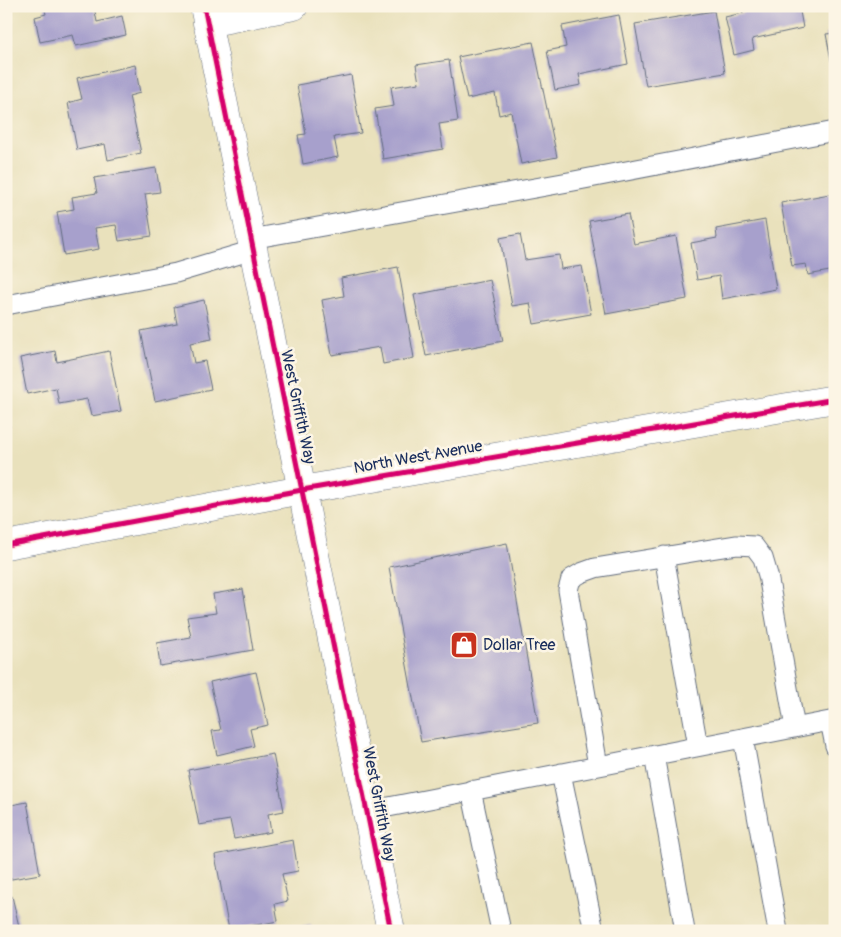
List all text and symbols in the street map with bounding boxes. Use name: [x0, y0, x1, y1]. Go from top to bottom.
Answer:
street label: West Griffith Way: [276, 348, 320, 466]
street label: North West Avenue: [352, 436, 484, 478]
shop icon: Dollar Tree: [449, 630, 479, 660]
place label: Dollar Tree: [483, 635, 556, 655]
street label: West Griffith Way: [358, 745, 400, 863]

